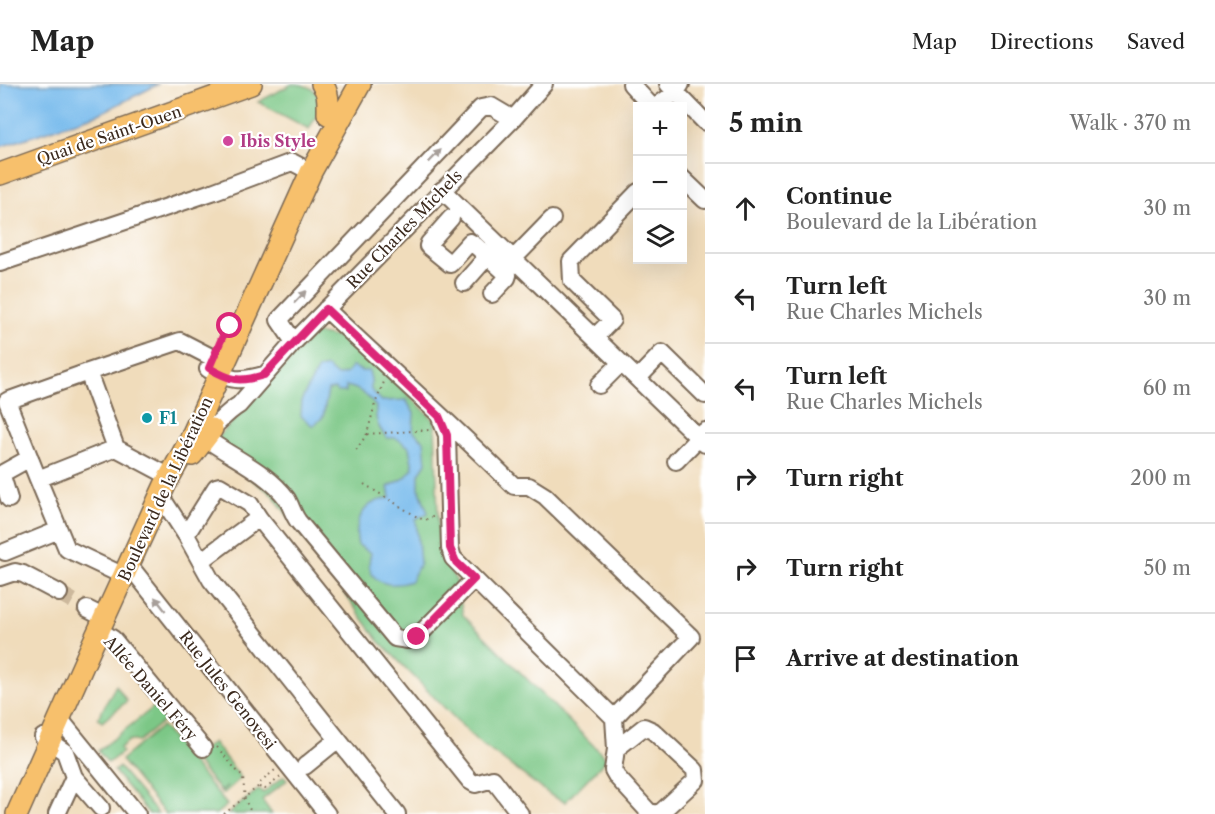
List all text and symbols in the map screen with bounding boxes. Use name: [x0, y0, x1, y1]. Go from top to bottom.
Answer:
text: Map: [30, 24, 94, 58]
text: Map: [912, 29, 957, 54]
text: Directions: [990, 29, 1094, 54]
text: Saved: [1127, 29, 1185, 54]
street label: Quai de Saint-Ouen: [34, 101, 184, 169]
map controls: [633, 102, 687, 264]
button: +: [633, 102, 687, 156]
text: 5 min: [729, 107, 803, 139]
text: Walk · 370 m: [1069, 111, 1191, 135]
place label: Ibis Style: [240, 131, 316, 151]
marker: Ibis Style: [221, 134, 235, 148]
one-way arrow: [428, 149, 442, 164]
button: −: [633, 156, 687, 210]
street label: Rue Charles Michels: [342, 165, 466, 293]
text: Continue: [786, 183, 892, 210]
icon: ahead: [729, 192, 762, 225]
text: 30 m: [1143, 196, 1191, 220]
button: layers: [633, 210, 687, 264]
text: Boulevard de la Libération: [786, 210, 1037, 234]
text: Turn left: [786, 273, 887, 300]
icon: left: [729, 282, 762, 315]
text: 30 m: [1143, 286, 1191, 310]
one-way arrow: [293, 290, 307, 305]
text: Rue Charles Michels: [786, 300, 983, 324]
route start: [216, 312, 242, 338]
text: Turn left: [786, 363, 887, 390]
icon: left: [729, 372, 762, 405]
text: 60 m: [1143, 376, 1191, 400]
text: Rue Charles Michels: [786, 390, 983, 414]
street label: Boulevard de la Libération: [113, 394, 217, 584]
place label: F1: [159, 408, 178, 428]
marker: F1: [140, 411, 154, 425]
icon: right: [729, 462, 762, 495]
text: Turn right: [786, 465, 904, 492]
text: 200 m: [1130, 466, 1191, 490]
icon: right: [729, 552, 762, 585]
text: Turn right: [786, 555, 904, 582]
text: 50 m: [1144, 556, 1191, 580]
one-way arrow: [154, 596, 167, 612]
route end: [403, 623, 429, 649]
street label: Rue Jules Genovesi: [175, 627, 281, 754]
street label: Allée Daniel Féry: [99, 631, 203, 745]
icon: arrive: [729, 642, 762, 675]
text: Arrive at destination: [786, 645, 1019, 672]

